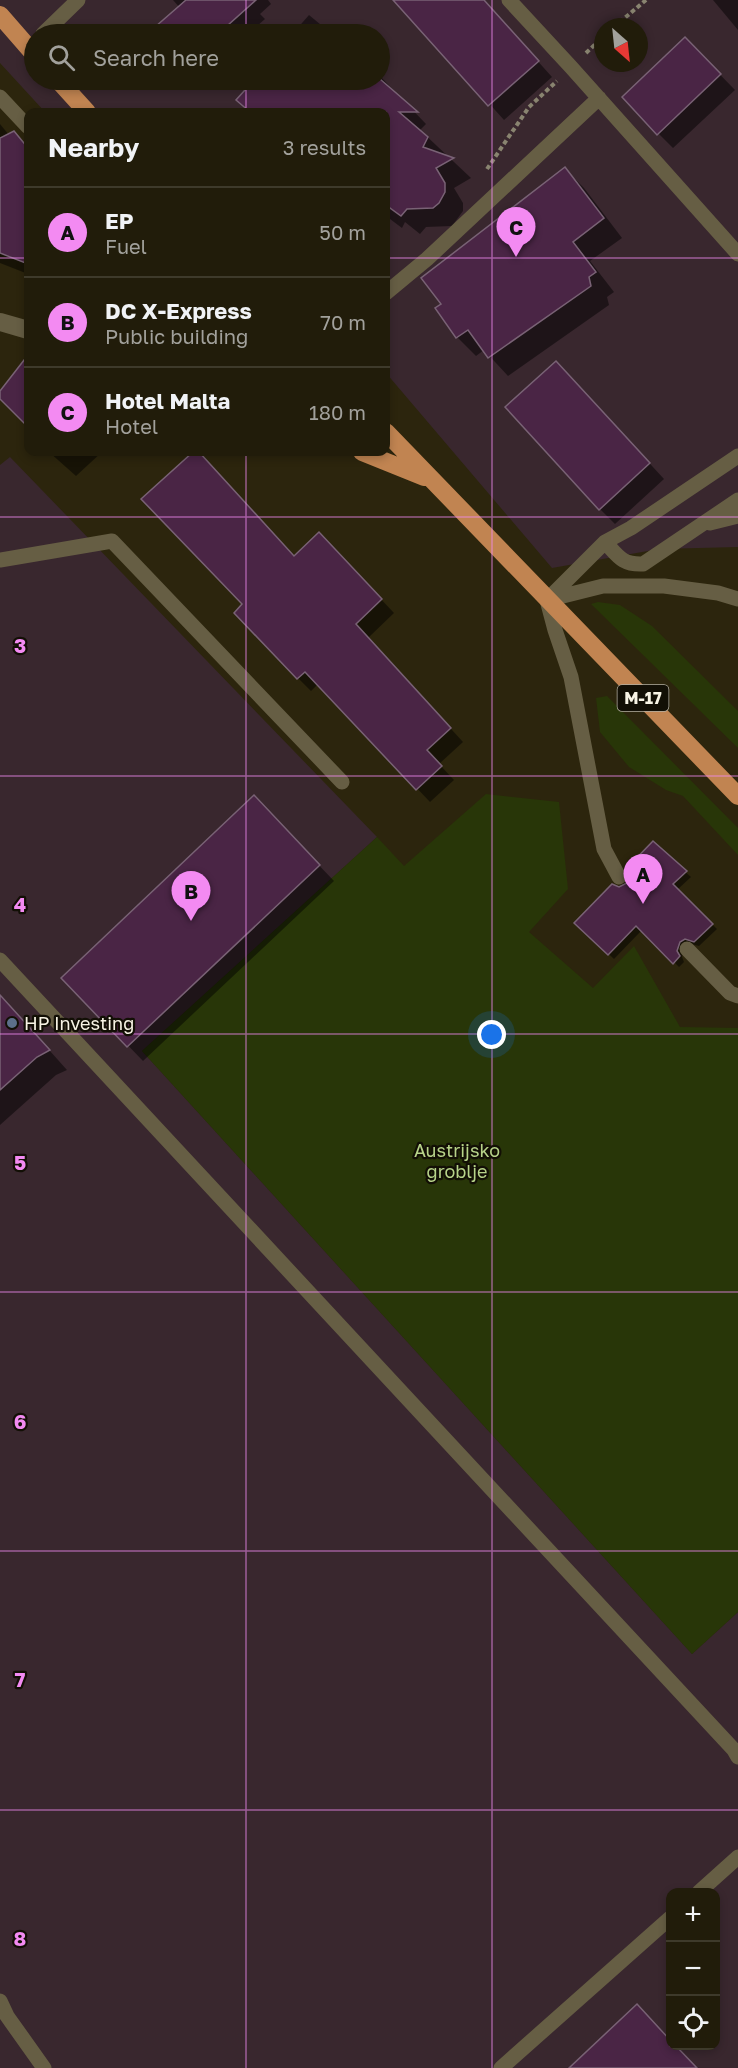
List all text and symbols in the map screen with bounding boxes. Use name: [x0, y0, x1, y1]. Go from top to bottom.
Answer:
north arrow: [594, 18, 648, 72]
search box: [24, 24, 390, 90]
icon: search: [45, 41, 78, 74]
text: Search here: [93, 44, 219, 71]
text: Nearby: [48, 132, 139, 163]
text: 3 results: [283, 135, 366, 159]
text: EP: [105, 207, 133, 234]
pin: C: [496, 208, 536, 257]
text: A: [60, 220, 75, 244]
text: 50 m: [319, 220, 366, 244]
text: Fuel: [105, 234, 147, 258]
text: DC X-Express: [105, 297, 252, 324]
text: B: [60, 310, 75, 334]
text: 70 m: [320, 310, 366, 334]
text: Public building: [105, 324, 248, 348]
text: Hotel Malta: [105, 387, 230, 414]
text: C: [60, 400, 75, 424]
text: 180 m: [309, 400, 366, 424]
text: Hotel: [105, 414, 158, 438]
text: 3: [14, 633, 26, 657]
road number: M-17: [618, 685, 668, 711]
pin: A: [624, 854, 662, 904]
pin: B: [172, 872, 210, 921]
text: 4: [14, 892, 26, 916]
place label: HP Investing: [24, 1012, 134, 1034]
marker: HP Investing: [5, 1016, 19, 1030]
your location: [477, 1020, 506, 1049]
park label: Austrijsko groblje: [414, 1139, 500, 1182]
text: 5: [14, 1150, 26, 1174]
text: 6: [14, 1409, 26, 1433]
text: 7: [15, 1667, 26, 1691]
map controls: [666, 1888, 720, 2050]
button: +: [666, 1888, 720, 1942]
text: 8: [14, 1926, 26, 1950]
button: −: [666, 1942, 720, 1996]
button: locate: [666, 1996, 720, 2050]

